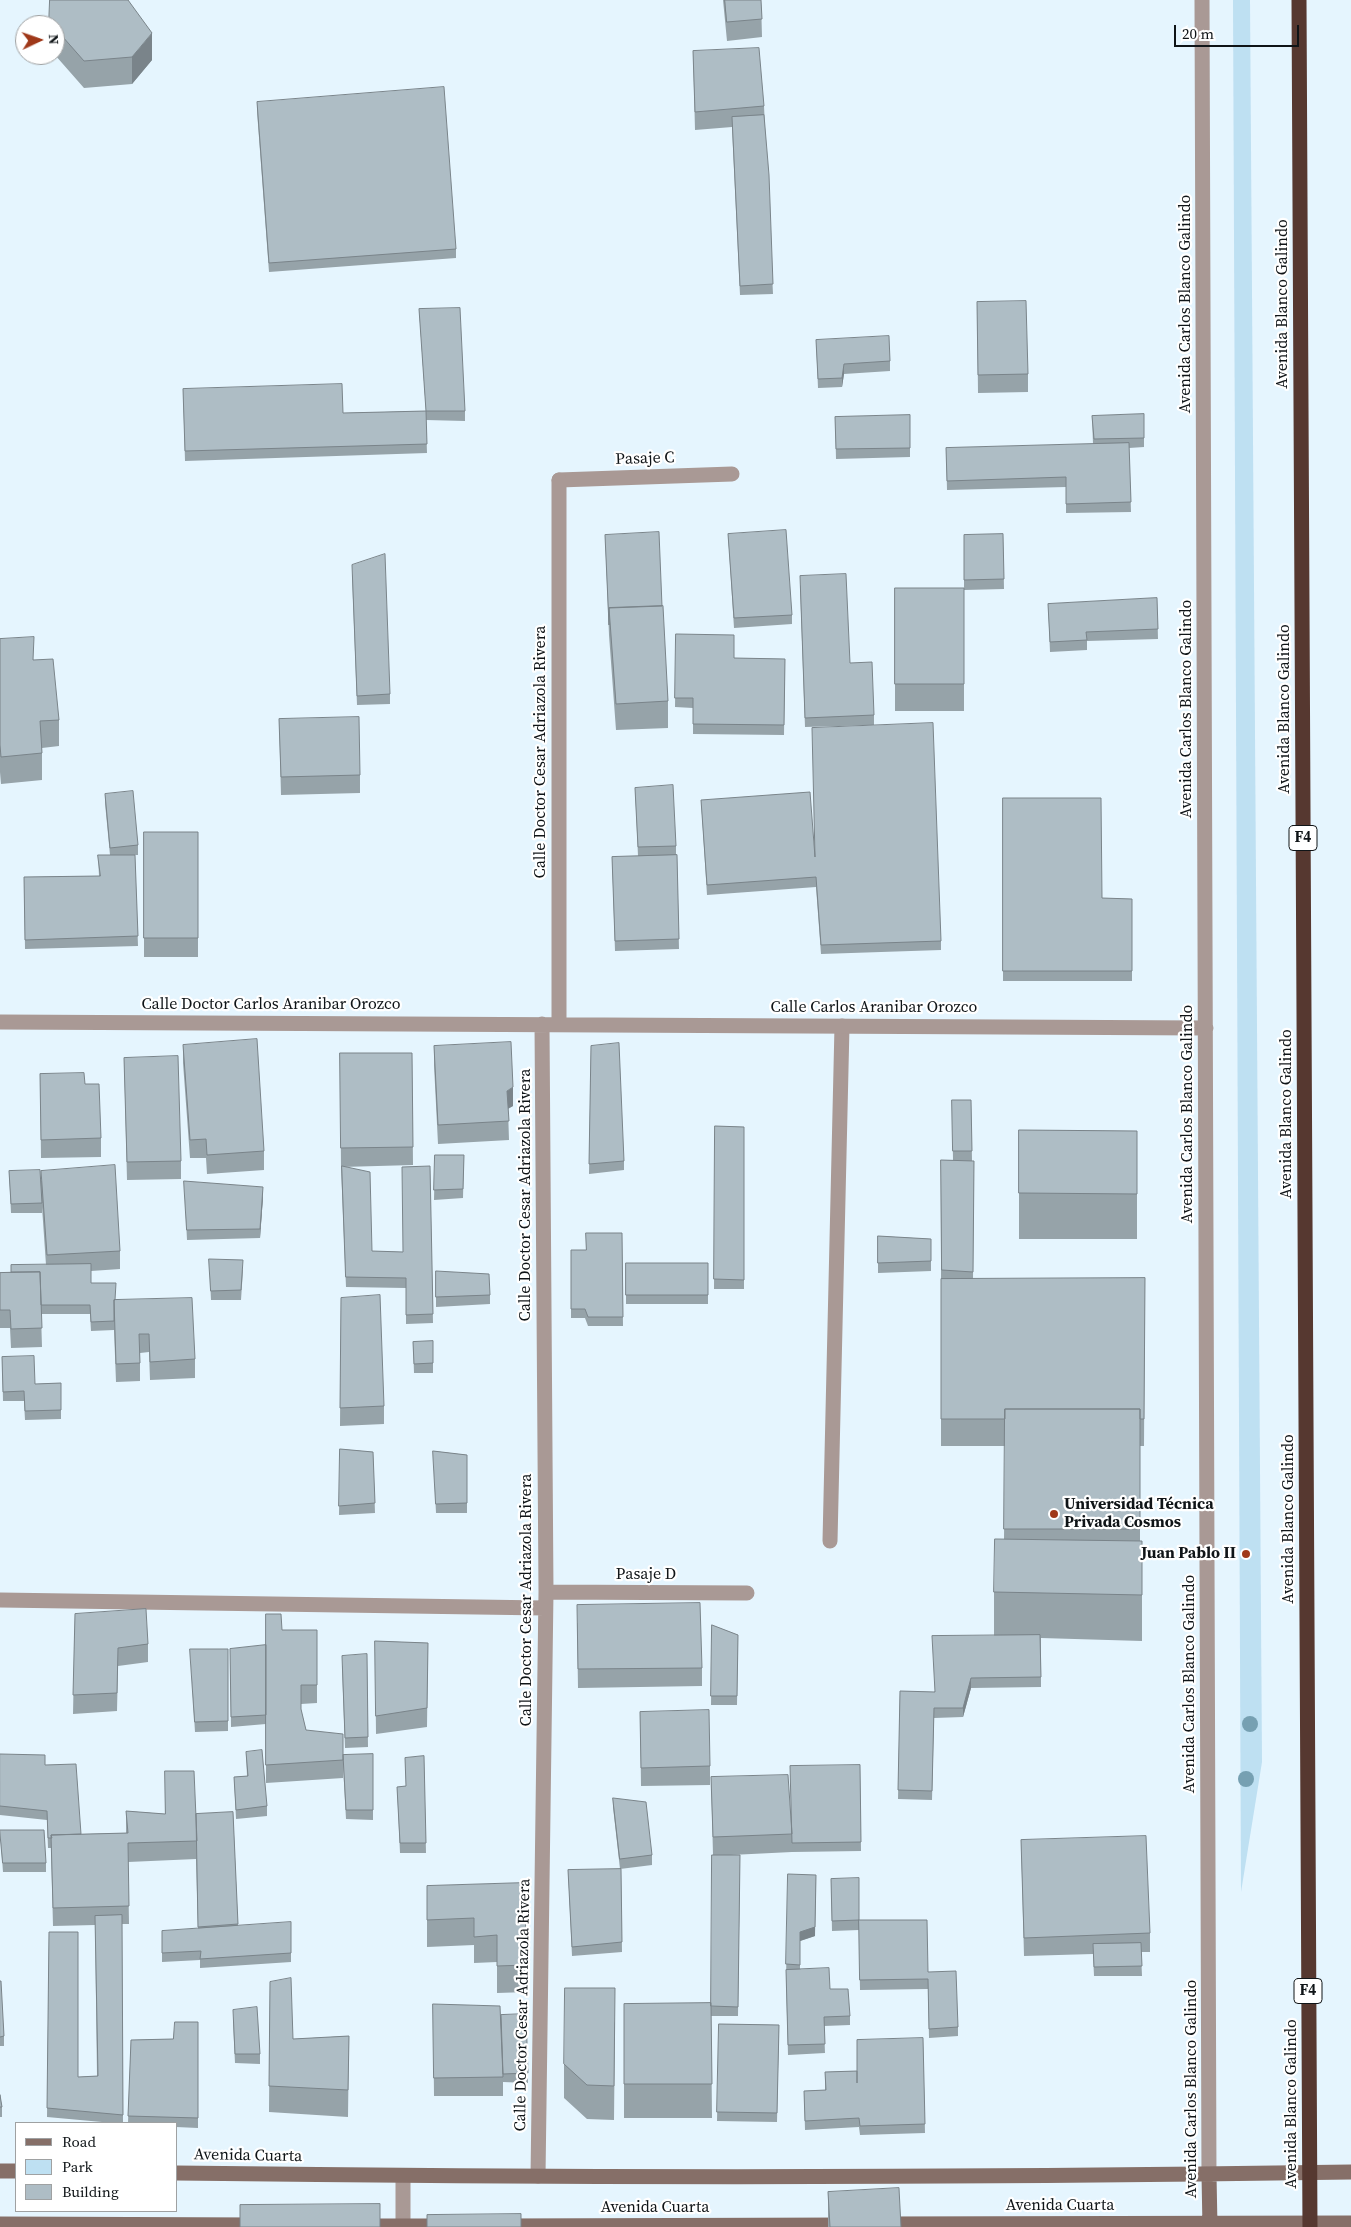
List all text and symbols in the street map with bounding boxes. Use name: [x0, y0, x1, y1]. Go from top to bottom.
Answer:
north arrow: [15, 15, 65, 65]
scale bar: [1176, 15, 1301, 47]
text: 20 m: [1182, 23, 1214, 44]
text: N: [44, 34, 64, 45]
street label: Avenida Carlos Blanco Galindo: [1176, 195, 1196, 413]
street label: Avenida Blanco Galindo: [1273, 219, 1293, 389]
street label: Pasaje C: [615, 448, 675, 470]
street label: Avenida Carlos Blanco Galindo: [1177, 600, 1197, 818]
street label: Avenida Blanco Galindo: [1275, 624, 1295, 794]
street label: Calle Doctor Cesar Adriazola Rivera: [531, 626, 551, 878]
road number: F4: [1289, 826, 1317, 850]
street label: Calle Doctor Carlos Aranibar Orozco: [141, 995, 401, 1015]
street label: Calle Carlos Aranibar Orozco: [771, 998, 977, 1018]
street label: Avenida Carlos Blanco Galindo: [1178, 1005, 1198, 1223]
street label: Avenida Blanco Galindo: [1277, 1029, 1297, 1199]
street label: Calle Doctor Cesar Adriazola Rivera: [516, 1069, 536, 1321]
street label: Avenida Blanco Galindo: [1279, 1434, 1299, 1604]
street label: Calle Doctor Cesar Adriazola Rivera: [517, 1474, 537, 1726]
place label: Universidad Técnica Privada Cosmos: [1064, 1495, 1214, 1533]
marker: Universidad Técnica Privada Cosmos: [1048, 1508, 1060, 1520]
place label: Juan Pablo II: [1141, 1544, 1236, 1564]
marker: Juan Pablo II: [1240, 1548, 1252, 1560]
street label: Pasaje D: [616, 1565, 676, 1585]
street label: Avenida Carlos Blanco Galindo: [1180, 1575, 1200, 1793]
street label: Calle Doctor Cesar Adriazola Rivera: [511, 1878, 535, 2132]
road number: F4: [1294, 1978, 1322, 2004]
street label: Avenida Carlos Blanco Galindo: [1182, 1980, 1202, 2198]
street label: Avenida Blanco Galindo: [1282, 2019, 1302, 2189]
legend: [15, 2122, 178, 2212]
text: Road: [62, 2131, 96, 2152]
street label: Avenida Cuarta: [194, 2145, 302, 2167]
text: Park: [62, 2156, 93, 2177]
text: Building: [62, 2181, 119, 2202]
street label: Avenida Cuarta: [1006, 2196, 1114, 2216]
street label: Avenida Cuarta: [601, 2198, 709, 2218]

